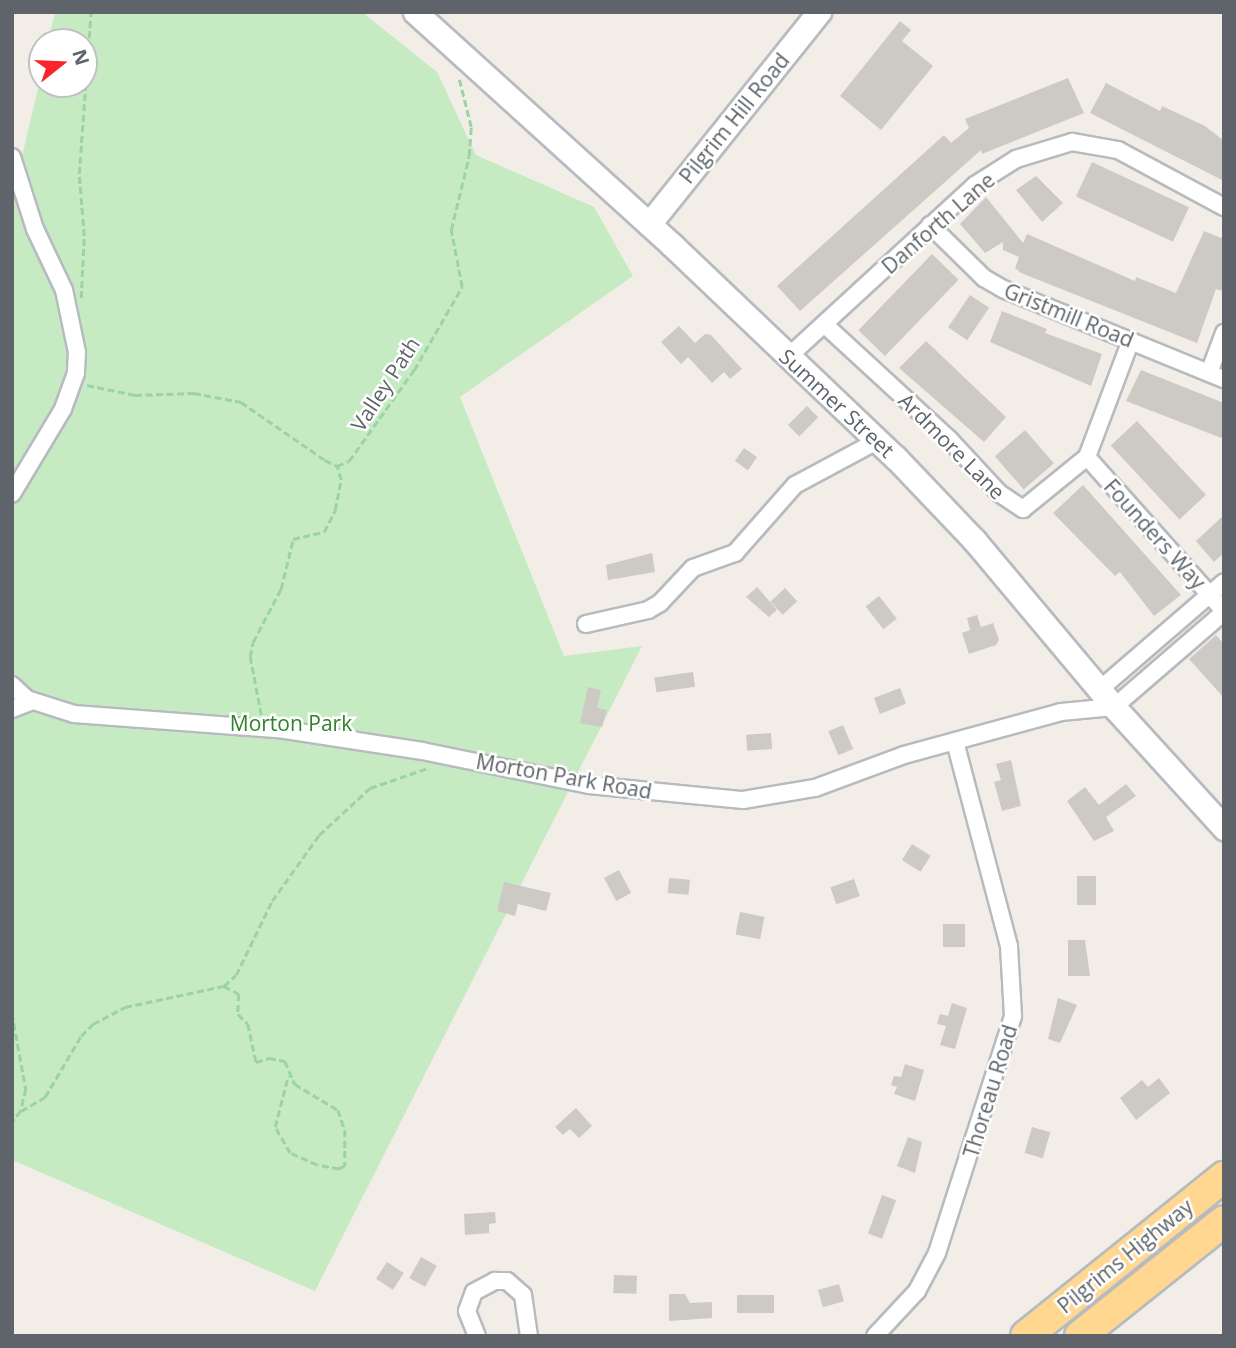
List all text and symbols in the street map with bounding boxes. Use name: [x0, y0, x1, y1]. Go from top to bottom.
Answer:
north arrow: [28, 28, 98, 98]
text: N: [66, 46, 96, 68]
street label: Pilgrim Hill Road: [674, 48, 794, 188]
street label: Danforth Lane: [876, 167, 1000, 279]
street label: Gristmill Road: [1001, 278, 1137, 352]
street label: Valley Path: [345, 332, 425, 436]
street label: Summer Street: [774, 343, 900, 463]
street label: Ardmore Lane: [894, 388, 1010, 504]
street label: Founders Way: [1099, 474, 1211, 594]
park label: Morton Park: [230, 710, 352, 736]
street label: Morton Park Road: [474, 748, 654, 804]
street label: Thoreau Road: [958, 1022, 1022, 1160]
street label: Pilgrims Highway: [1052, 1194, 1198, 1318]

